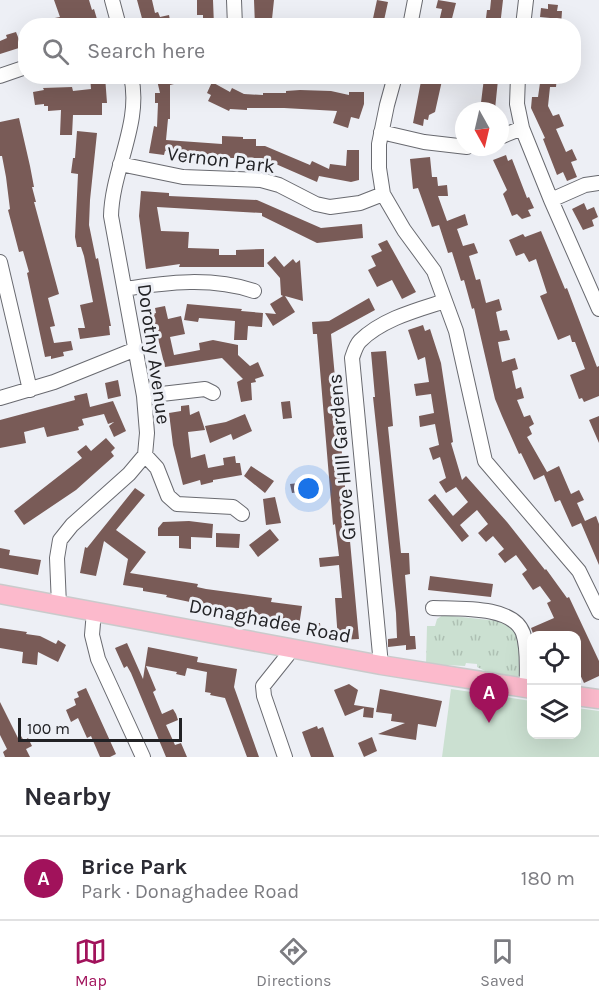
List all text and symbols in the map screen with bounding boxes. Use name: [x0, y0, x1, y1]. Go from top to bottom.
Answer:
search box: [18, 18, 581, 84]
icon: search: [39, 35, 72, 68]
text: Search here: [87, 38, 205, 64]
north arrow: [455, 102, 509, 156]
street label: Vernon Park: [166, 142, 276, 178]
street label: Dorothy Avenue: [133, 282, 175, 426]
street label: Grove HIll Gardens: [323, 373, 361, 541]
your location: [294, 474, 323, 503]
street label: Donaghadee Road: [187, 594, 353, 648]
map controls: [527, 631, 581, 739]
button: locate: [527, 631, 581, 685]
pin: A: [470, 674, 508, 723]
button: layers: [527, 685, 581, 739]
scale bar: [18, 715, 182, 742]
text: 100 m: [27, 719, 70, 738]
text: Nearby: [24, 781, 111, 812]
text: Brice Park: [81, 854, 187, 880]
text: A: [37, 867, 50, 890]
text: 180 m: [521, 867, 575, 890]
text: Park · Donaghadee Road: [81, 880, 299, 903]
tab: Map: [74, 935, 107, 990]
tab: Directions: [256, 935, 331, 990]
tab: Saved: [480, 935, 525, 990]

